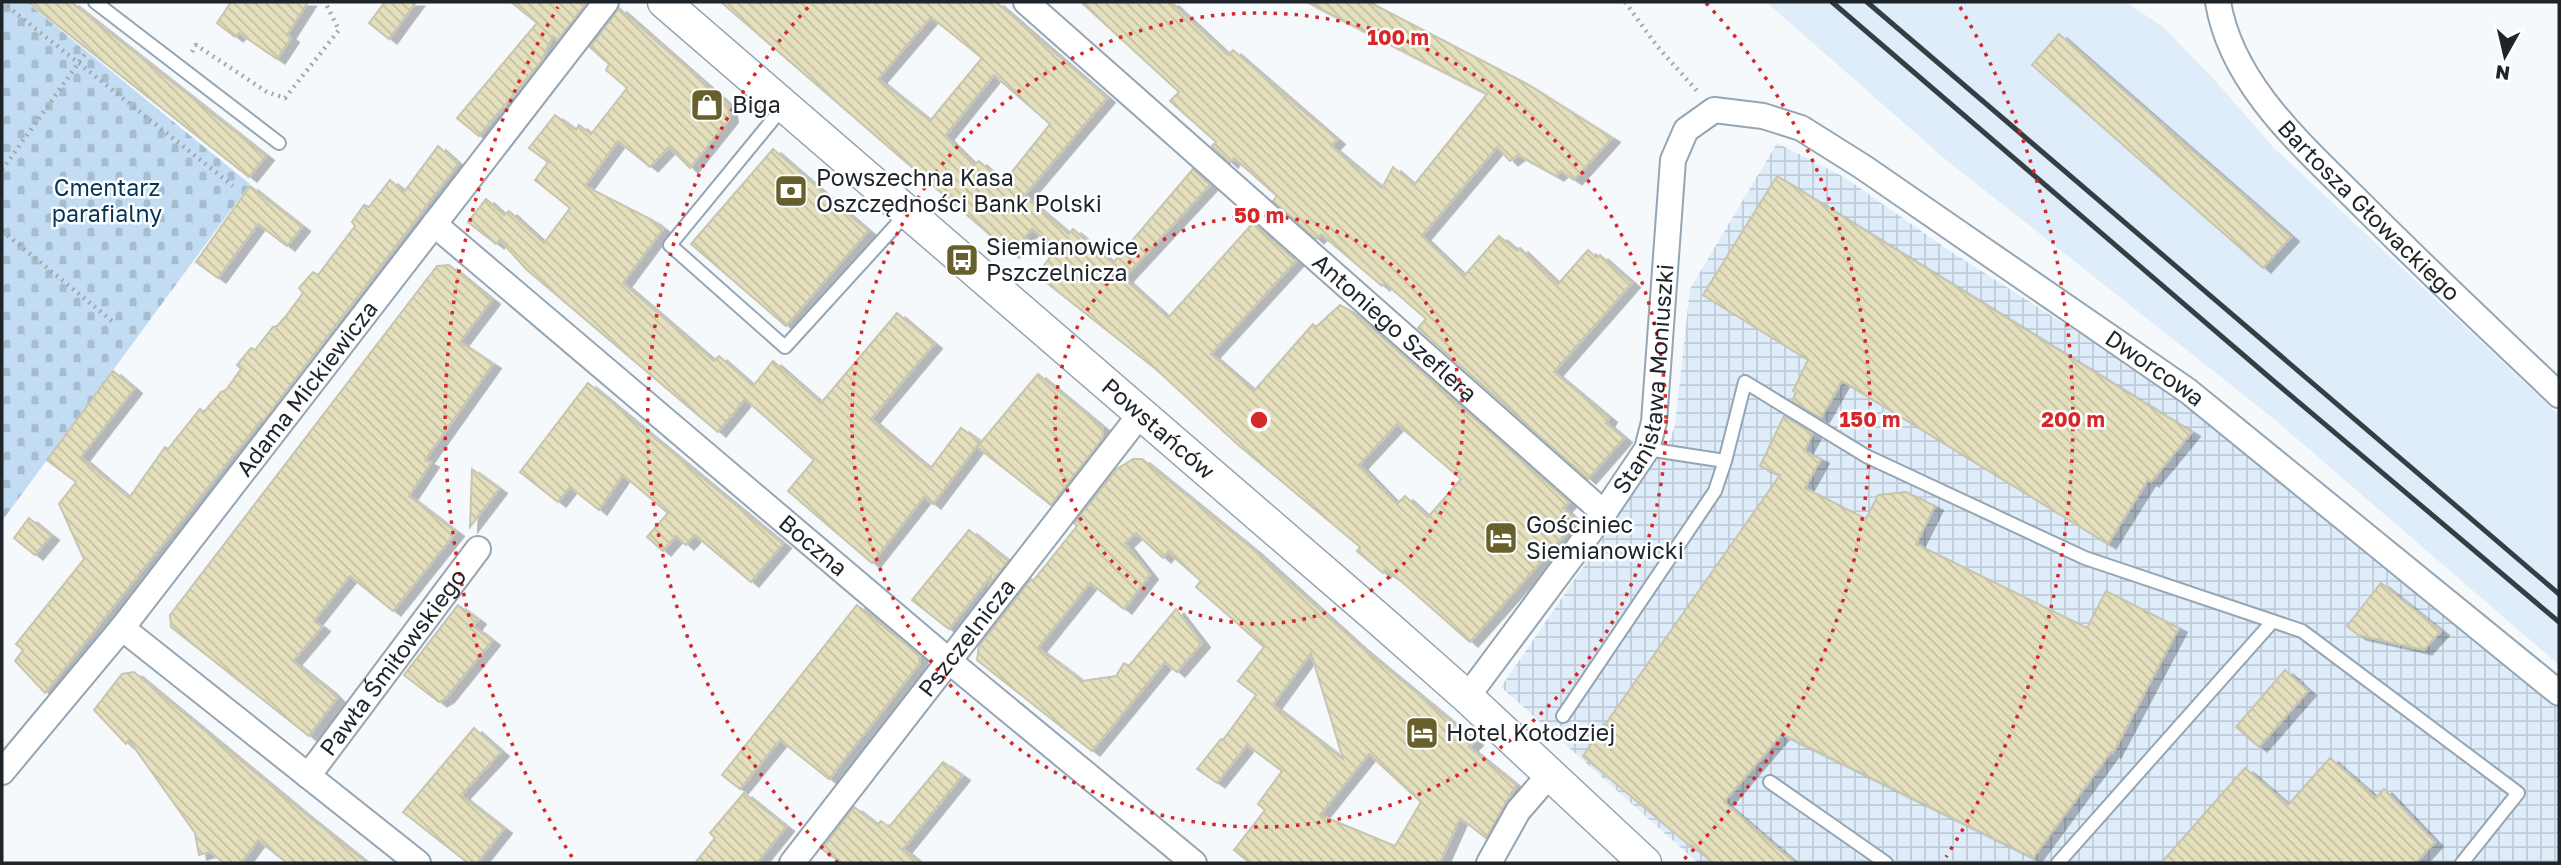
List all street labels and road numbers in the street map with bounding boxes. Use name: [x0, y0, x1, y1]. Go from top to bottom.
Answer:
street label: Bartosza Głowackiego: [2273, 114, 2466, 306]
street label: Antoniego Szeflera: [1307, 247, 1483, 407]
street label: Stanisława Moniuszki: [1606, 263, 1678, 499]
street label: Adama Mickiewicza: [230, 295, 383, 481]
street label: Dworcowa: [2100, 323, 2211, 412]
street label: Powstańców: [1097, 371, 1221, 484]
street label: Boczna: [774, 508, 853, 582]
street label: Pawła Śmiłowskiego: [313, 563, 471, 761]
street label: Pszczelnicza: [911, 573, 1020, 702]

